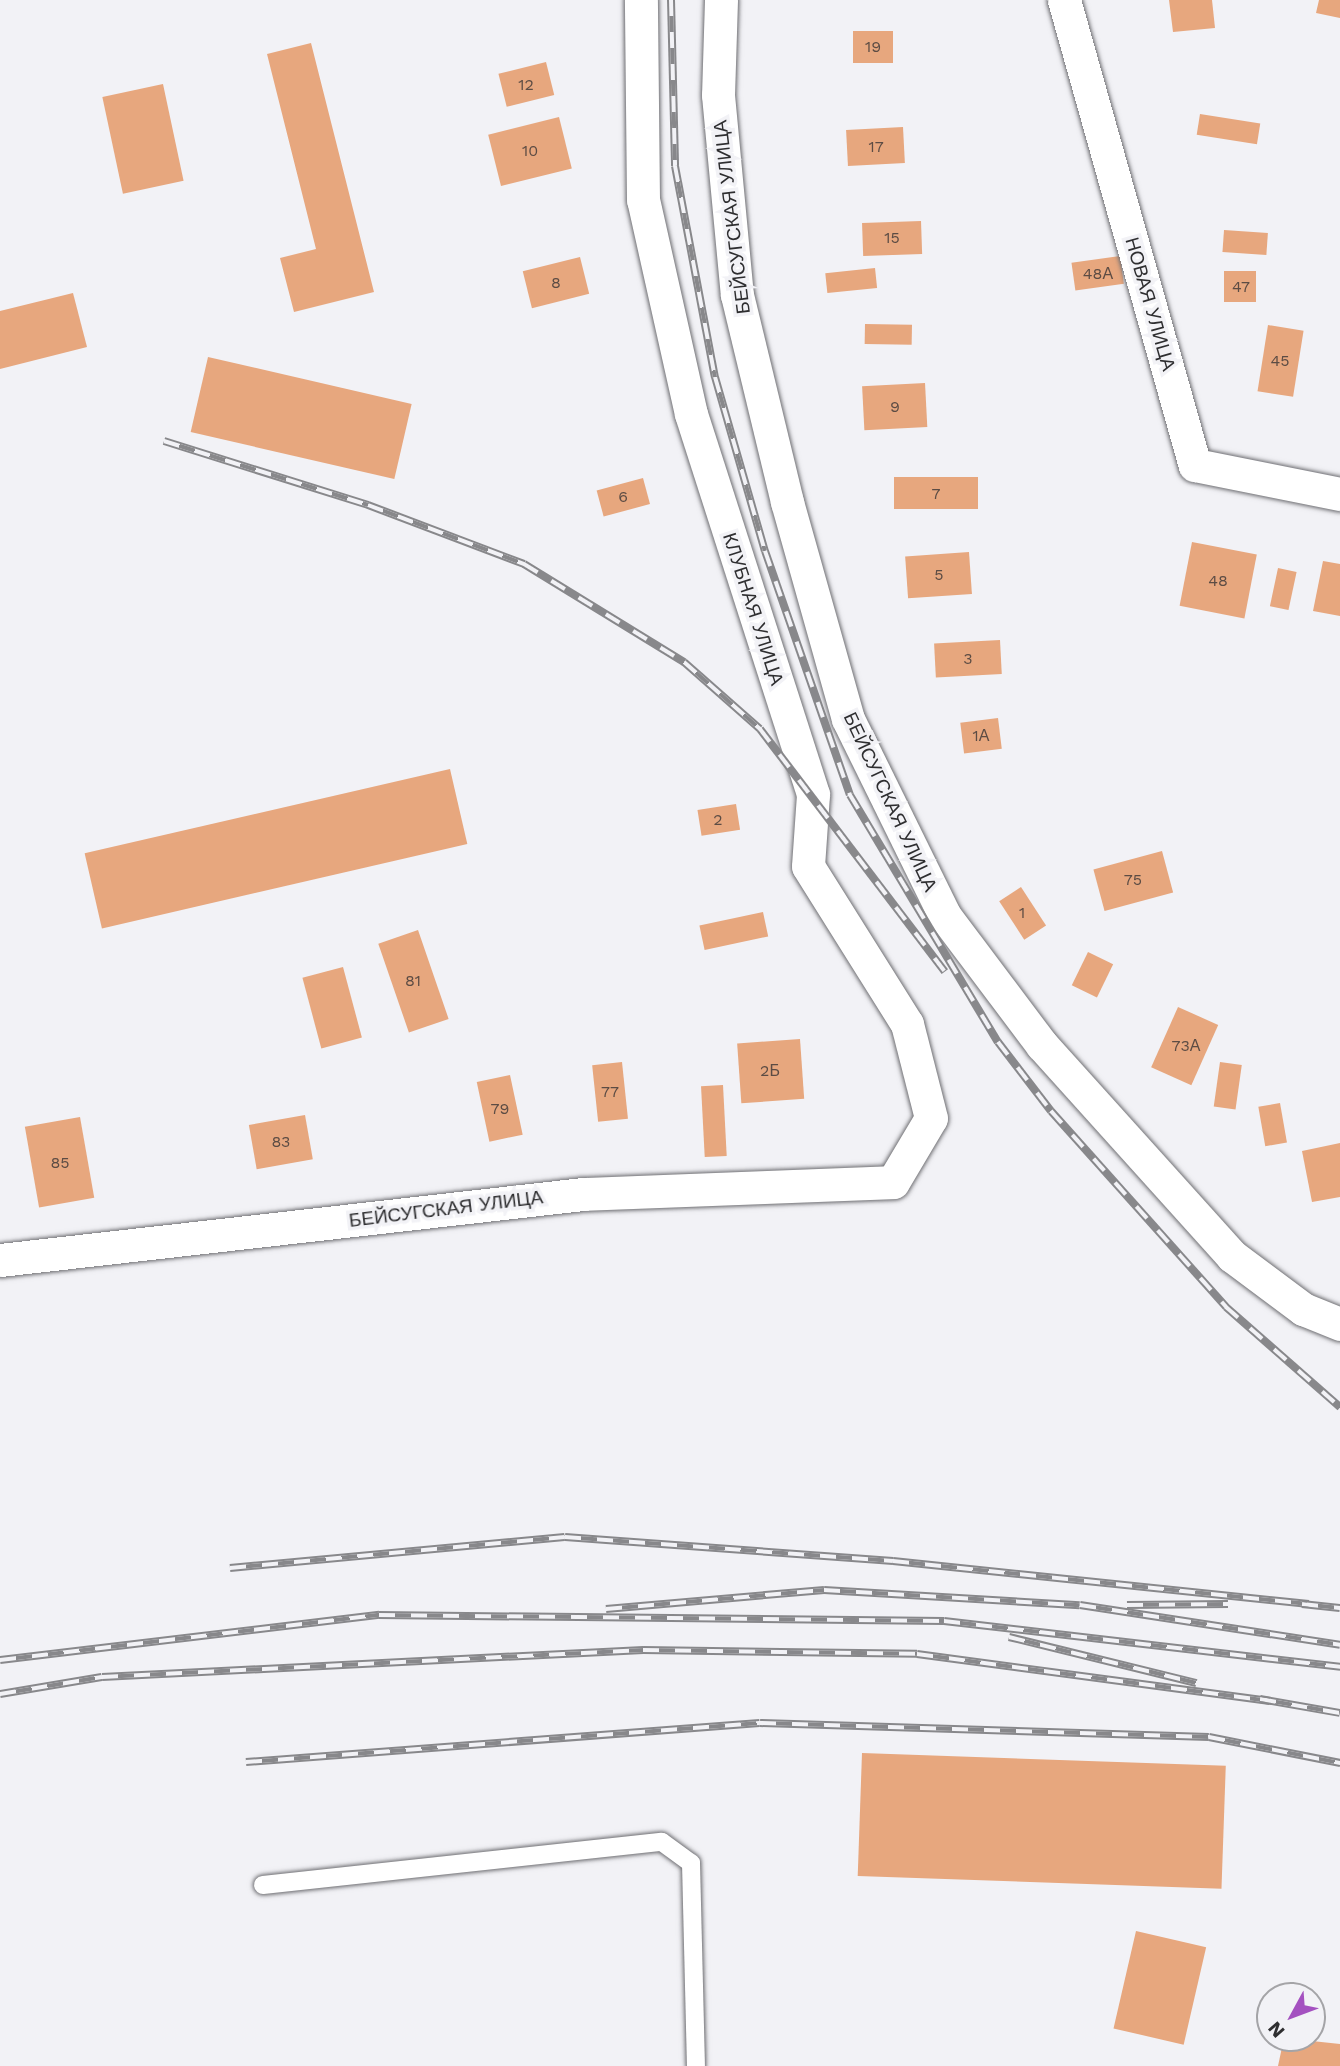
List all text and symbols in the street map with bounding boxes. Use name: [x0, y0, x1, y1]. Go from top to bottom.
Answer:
house number: 19: [865, 37, 881, 57]
house number: 12: [518, 75, 534, 95]
street label: БЕЙСУГСКАЯ УЛИЦА: [709, 119, 755, 315]
house number: 17: [868, 137, 884, 157]
house number: 10: [522, 141, 538, 161]
house number: 15: [884, 228, 900, 248]
street label: НОВАЯ УЛИЦА: [1120, 235, 1180, 373]
house number: 48А: [1083, 264, 1113, 284]
house number: 8: [551, 273, 561, 293]
house number: 47: [1232, 277, 1250, 297]
house number: 45: [1270, 351, 1290, 371]
house number: 9: [890, 397, 900, 417]
house number: 7: [932, 484, 940, 504]
house number: 6: [618, 487, 628, 507]
street label: КЛУБНАЯ УЛИЦА: [718, 530, 788, 688]
house number: 5: [934, 565, 944, 585]
house number: 48: [1208, 571, 1228, 591]
house number: 3: [963, 649, 973, 669]
street label: БЕЙСУГСКАЯ УЛИЦА: [838, 709, 942, 895]
house number: 1А: [973, 726, 989, 746]
house number: 2: [713, 810, 723, 830]
house number: 75: [1124, 870, 1142, 890]
house number: 1: [1019, 903, 1025, 923]
house number: 81: [405, 971, 421, 991]
house number: 73А: [1172, 1036, 1200, 1056]
house number: 2Б: [760, 1061, 780, 1081]
house number: 77: [601, 1082, 619, 1102]
house number: 79: [491, 1099, 509, 1119]
house number: 83: [272, 1132, 290, 1152]
house number: 85: [50, 1153, 70, 1173]
street label: БЕЙСУГСКАЯ УЛИЦА: [348, 1186, 544, 1232]
north arrow: [1256, 1982, 1326, 2052]
text: N: [1263, 2017, 1290, 2043]

